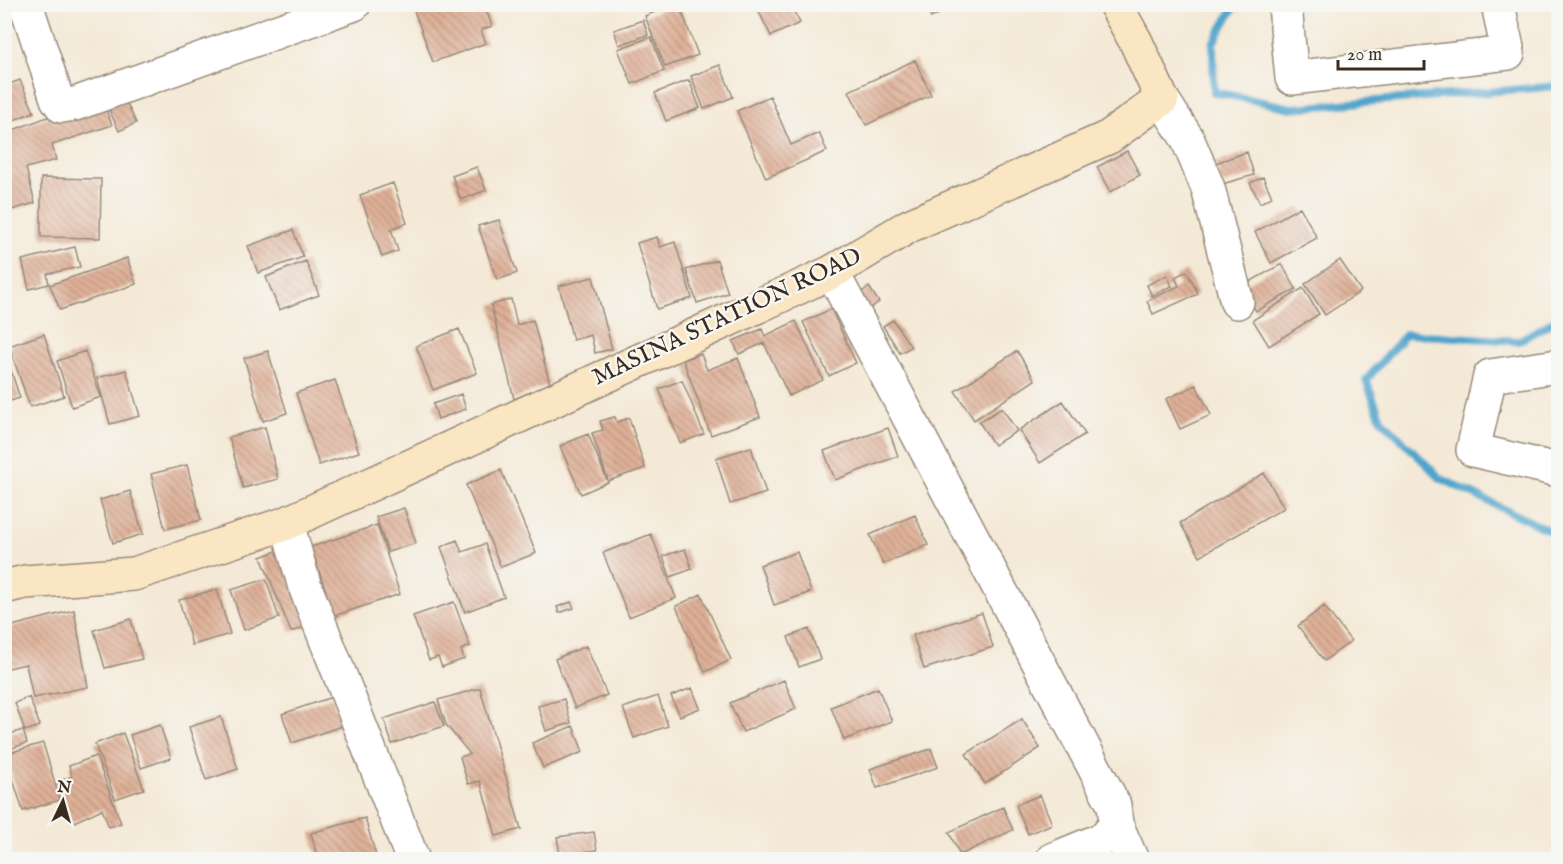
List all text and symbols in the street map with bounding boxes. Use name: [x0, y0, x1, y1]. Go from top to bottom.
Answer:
scale bar: [1338, 33, 1424, 71]
text: 20 m: [1347, 44, 1382, 67]
street label: MASINA STATION ROAD: [587, 241, 867, 393]
north arrow: [33, 771, 93, 831]
text: N: [55, 777, 72, 799]

